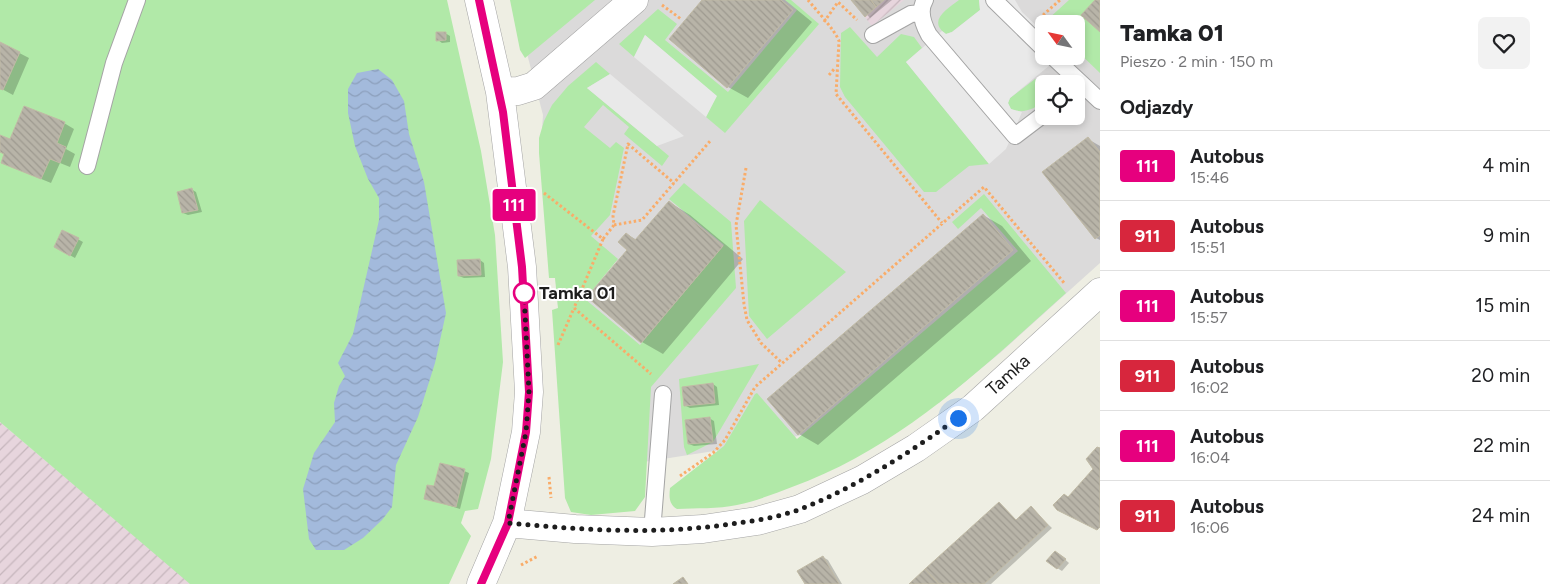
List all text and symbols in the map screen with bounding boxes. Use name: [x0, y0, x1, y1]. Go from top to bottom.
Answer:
north arrow: [1035, 15, 1085, 65]
map controls: [1035, 15, 1085, 125]
button: heart: [1478, 17, 1530, 69]
text: Tamka 01: [1120, 18, 1224, 47]
text: Pieszo · 2 min · 150 m: [1120, 52, 1273, 71]
button: locate: [1035, 75, 1085, 125]
text: Odjazdy: [1120, 96, 1193, 119]
text: Autobus: [1190, 145, 1264, 168]
text: 4 min: [1482, 154, 1530, 177]
text: 111: [1136, 155, 1159, 177]
text: 15:46: [1190, 168, 1229, 187]
line badge: 111: [485, 189, 543, 221]
text: 111: [503, 194, 525, 216]
text: Autobus: [1190, 215, 1264, 238]
text: 9 min: [1483, 224, 1530, 247]
text: 911: [1135, 225, 1160, 247]
text: 15:51: [1190, 238, 1226, 257]
marker: Tamka 01: [513, 282, 535, 304]
place label: Tamka 01: [539, 282, 616, 304]
text: Autobus: [1190, 285, 1264, 308]
text: 15 min: [1475, 294, 1530, 317]
text: 111: [1136, 295, 1159, 317]
text: 15:57: [1190, 308, 1228, 327]
street label: Tamka: [982, 350, 1034, 400]
text: Autobus: [1190, 355, 1264, 378]
text: 20 min: [1471, 364, 1530, 387]
text: 911: [1135, 365, 1160, 387]
text: 16:02: [1190, 378, 1229, 397]
your location: [946, 406, 971, 431]
text: Autobus: [1190, 425, 1264, 448]
text: 22 min: [1473, 434, 1530, 457]
text: 111: [1136, 435, 1159, 457]
text: 16:04: [1190, 448, 1230, 467]
text: Autobus: [1190, 495, 1264, 518]
text: 24 min: [1472, 504, 1530, 527]
text: 911: [1135, 505, 1160, 527]
text: 16:06: [1190, 518, 1229, 537]

